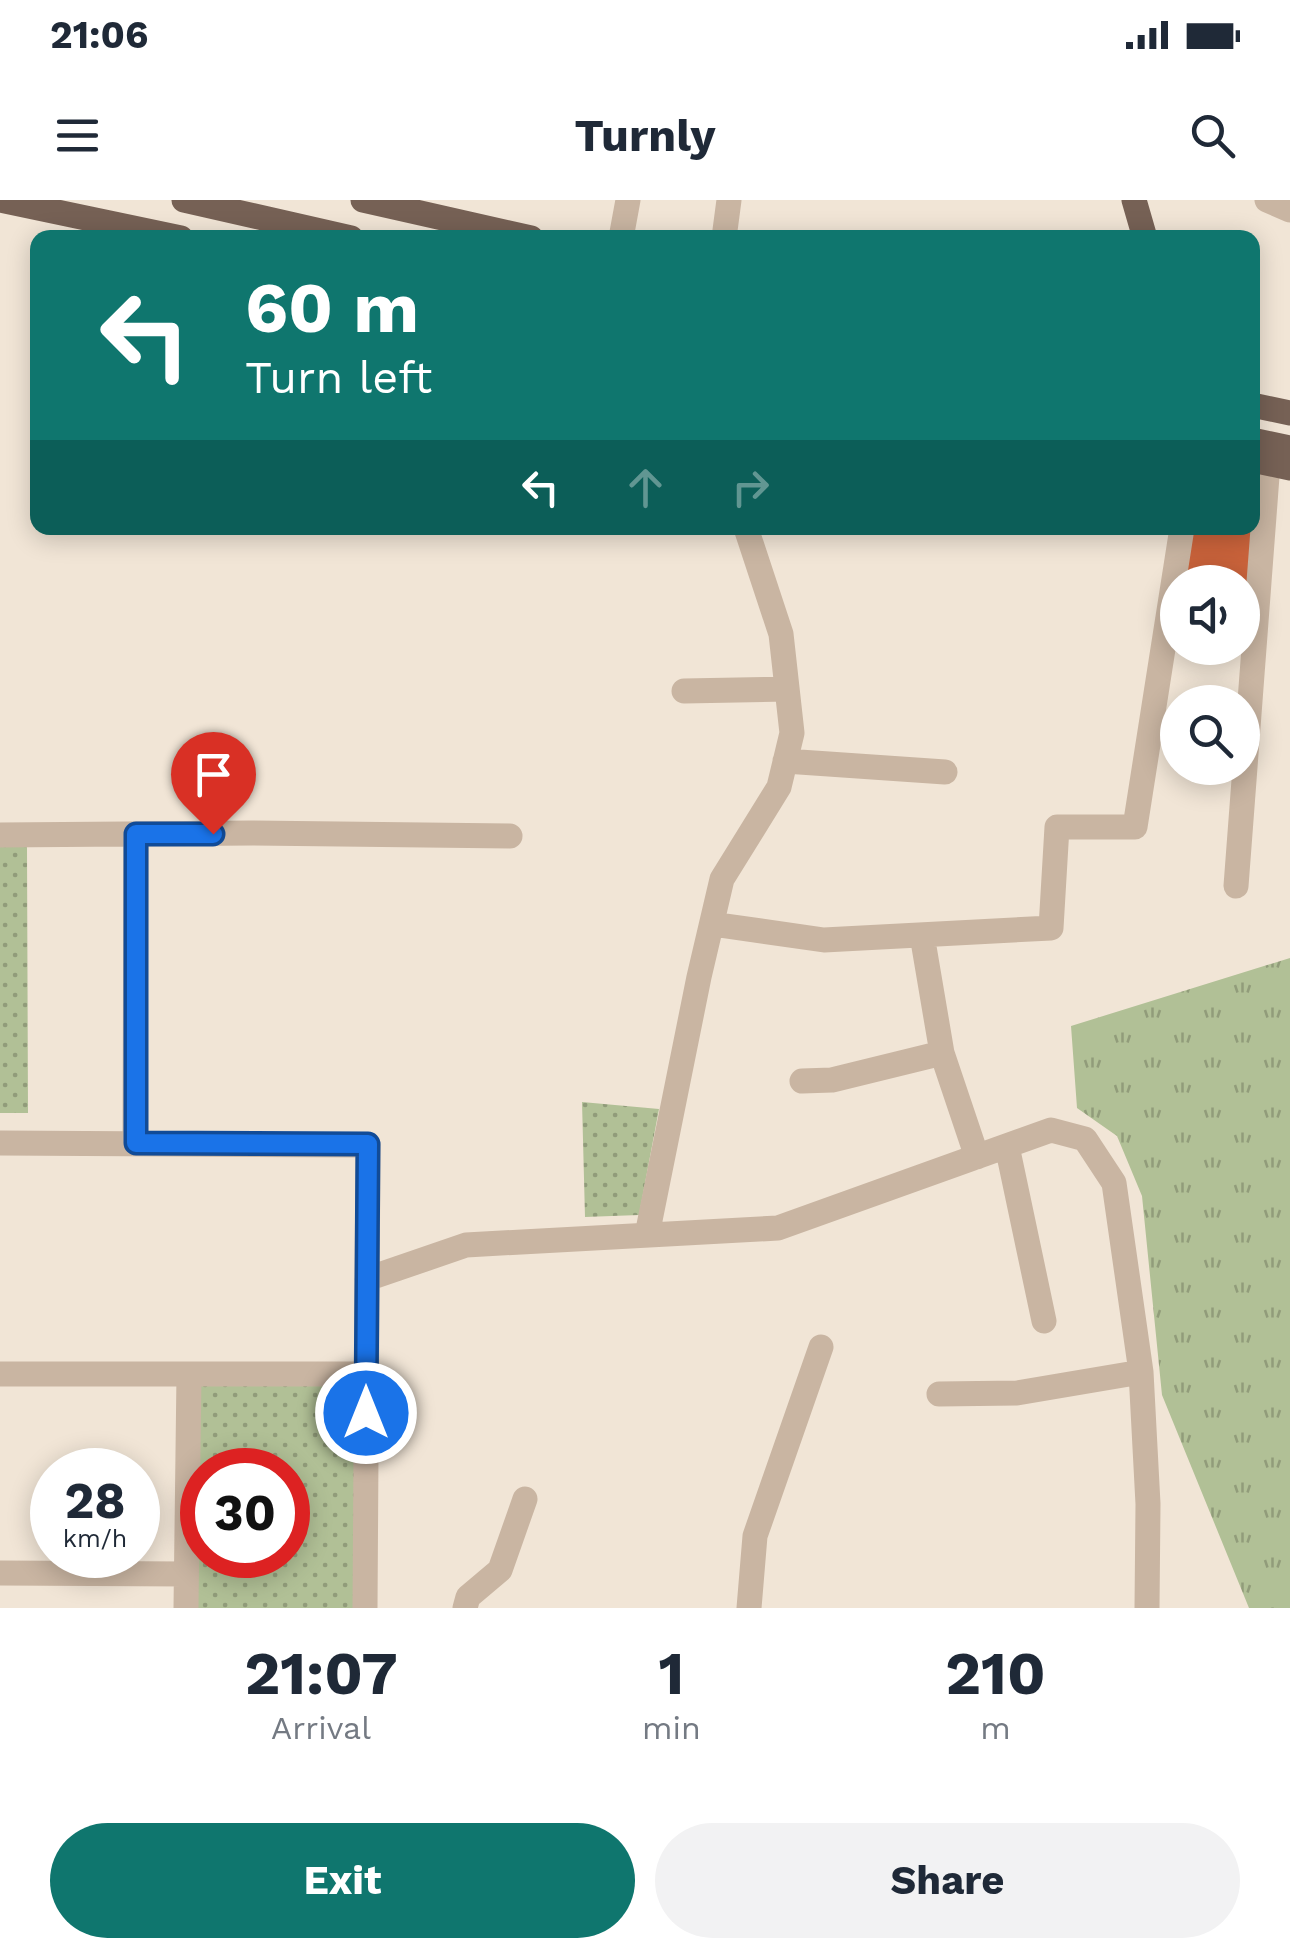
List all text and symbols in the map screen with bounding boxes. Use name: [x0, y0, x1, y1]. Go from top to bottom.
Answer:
text: 21:06: [50, 13, 148, 57]
icon: menu: [50, 108, 105, 163]
icon: search: [1185, 108, 1240, 163]
text: Turnly: [574, 109, 716, 162]
text: 60 m: [245, 267, 419, 349]
icon: left: [80, 270, 210, 400]
text: Turn left: [245, 351, 432, 404]
icon: left: [513, 460, 568, 515]
icon: ahead: [618, 460, 673, 515]
icon: right: [723, 460, 778, 515]
map controls: [1160, 565, 1260, 785]
button: sound: [1160, 565, 1260, 665]
button: search: [1160, 685, 1260, 785]
pin: [171, 732, 256, 835]
icon: arrive: [186, 747, 241, 802]
position arrow: [314, 1361, 418, 1465]
speed limit sign: 30: [180, 1448, 310, 1578]
text: 28: [64, 1471, 126, 1530]
text: km/h: [63, 1524, 127, 1553]
text: 21:07: [244, 1638, 398, 1709]
text: 1: [659, 1638, 684, 1709]
text: 210: [945, 1638, 1046, 1709]
text: Arrival: [271, 1709, 371, 1747]
text: min: [642, 1709, 701, 1747]
text: m: [980, 1709, 1011, 1747]
button: Exit: [50, 1823, 635, 1938]
button: Share: [655, 1823, 1240, 1938]

